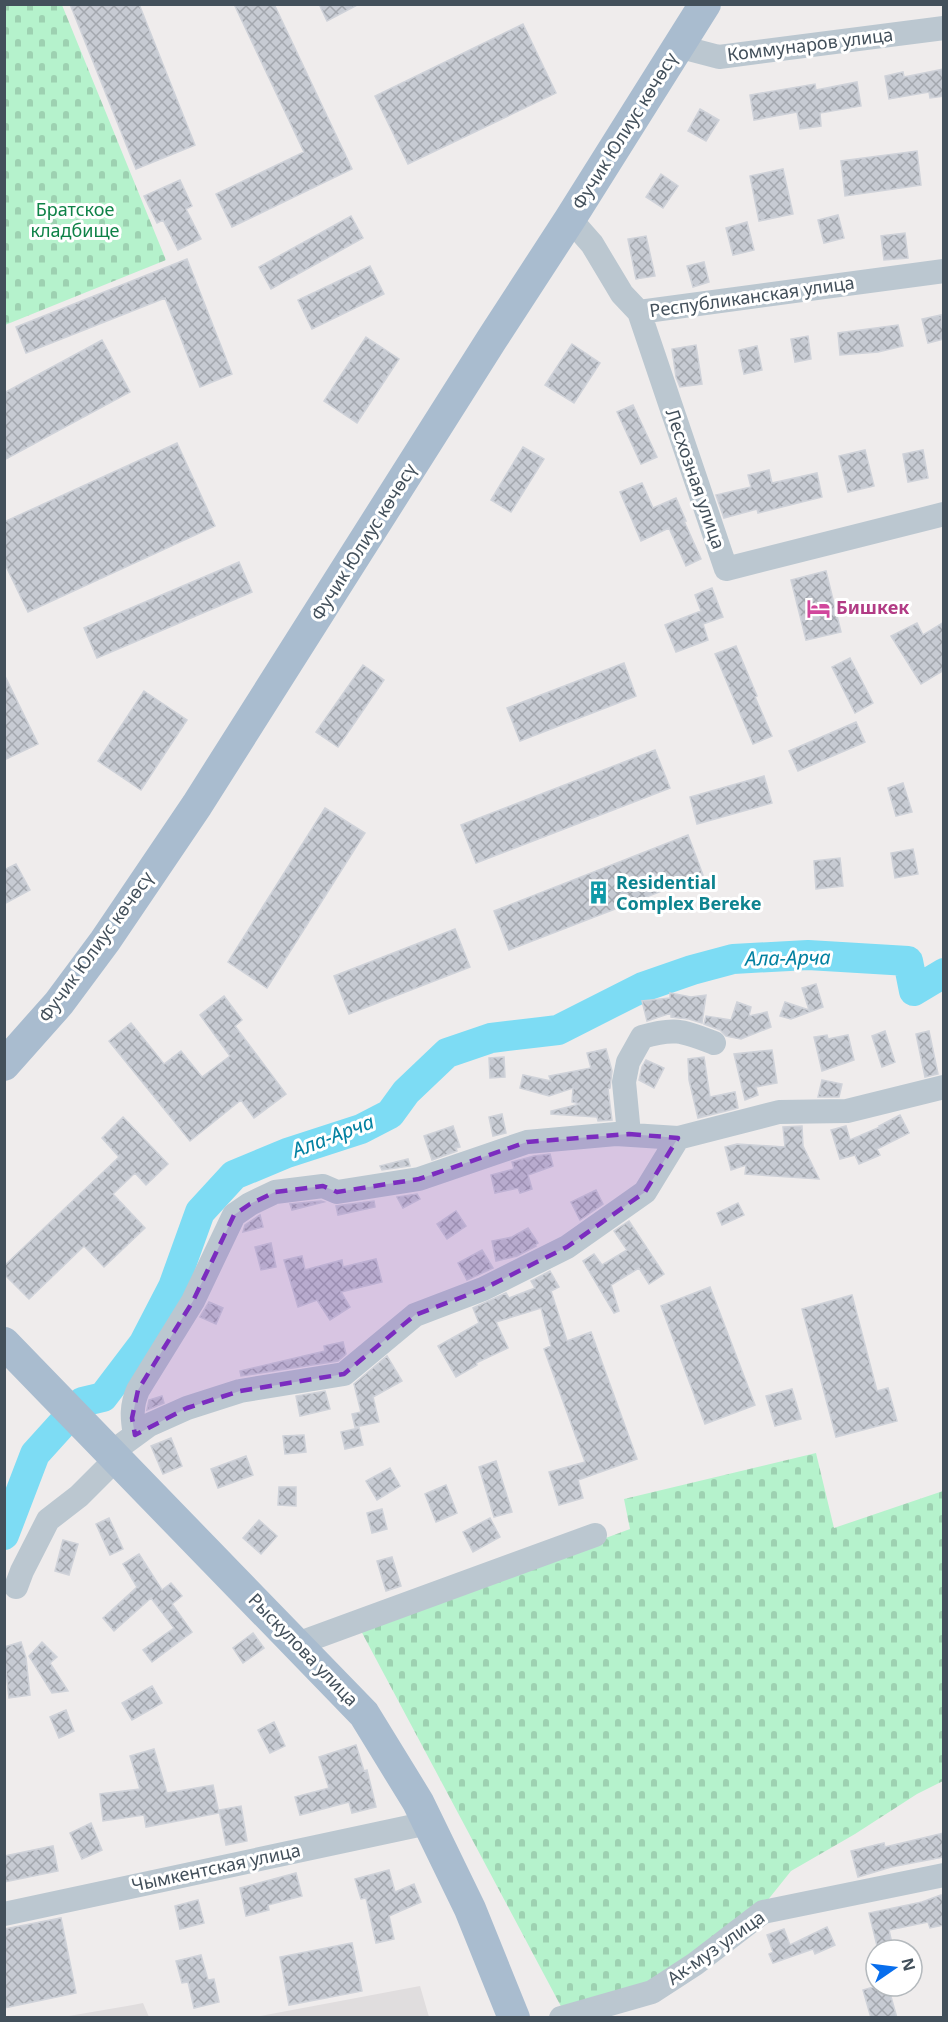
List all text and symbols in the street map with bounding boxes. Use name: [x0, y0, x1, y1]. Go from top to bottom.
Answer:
street label: Коммунаров улица: [726, 22, 894, 66]
street label: Фучик Юлиус көчөсү: [566, 47, 683, 214]
park label: Братское кладбище: [30, 197, 120, 242]
street label: Республиканская улица: [648, 270, 856, 322]
street label: Лесхозная улица: [661, 405, 731, 552]
street label: Фучик Юлиус көчөсү: [305, 458, 422, 625]
hotel icon: Бишкек: [805, 595, 831, 621]
place label: Бишкек: [836, 595, 909, 619]
street label: Фучик Юлиус көчөсү: [32, 865, 159, 1027]
place label: Residential Complex Bereke: [616, 870, 762, 915]
building icon: Residential Complex Bereke: [585, 880, 611, 906]
water label: Ала-Арча: [743, 943, 831, 972]
water label: Ала-Арча: [286, 1108, 378, 1164]
street label: Рыскулова улица: [244, 1588, 364, 1711]
street label: Чымкентская улица: [129, 1837, 302, 1897]
street label: Ак-муз улица: [662, 1905, 769, 1990]
north arrow: [864, 1938, 924, 1998]
text: N: [896, 1955, 921, 1973]

